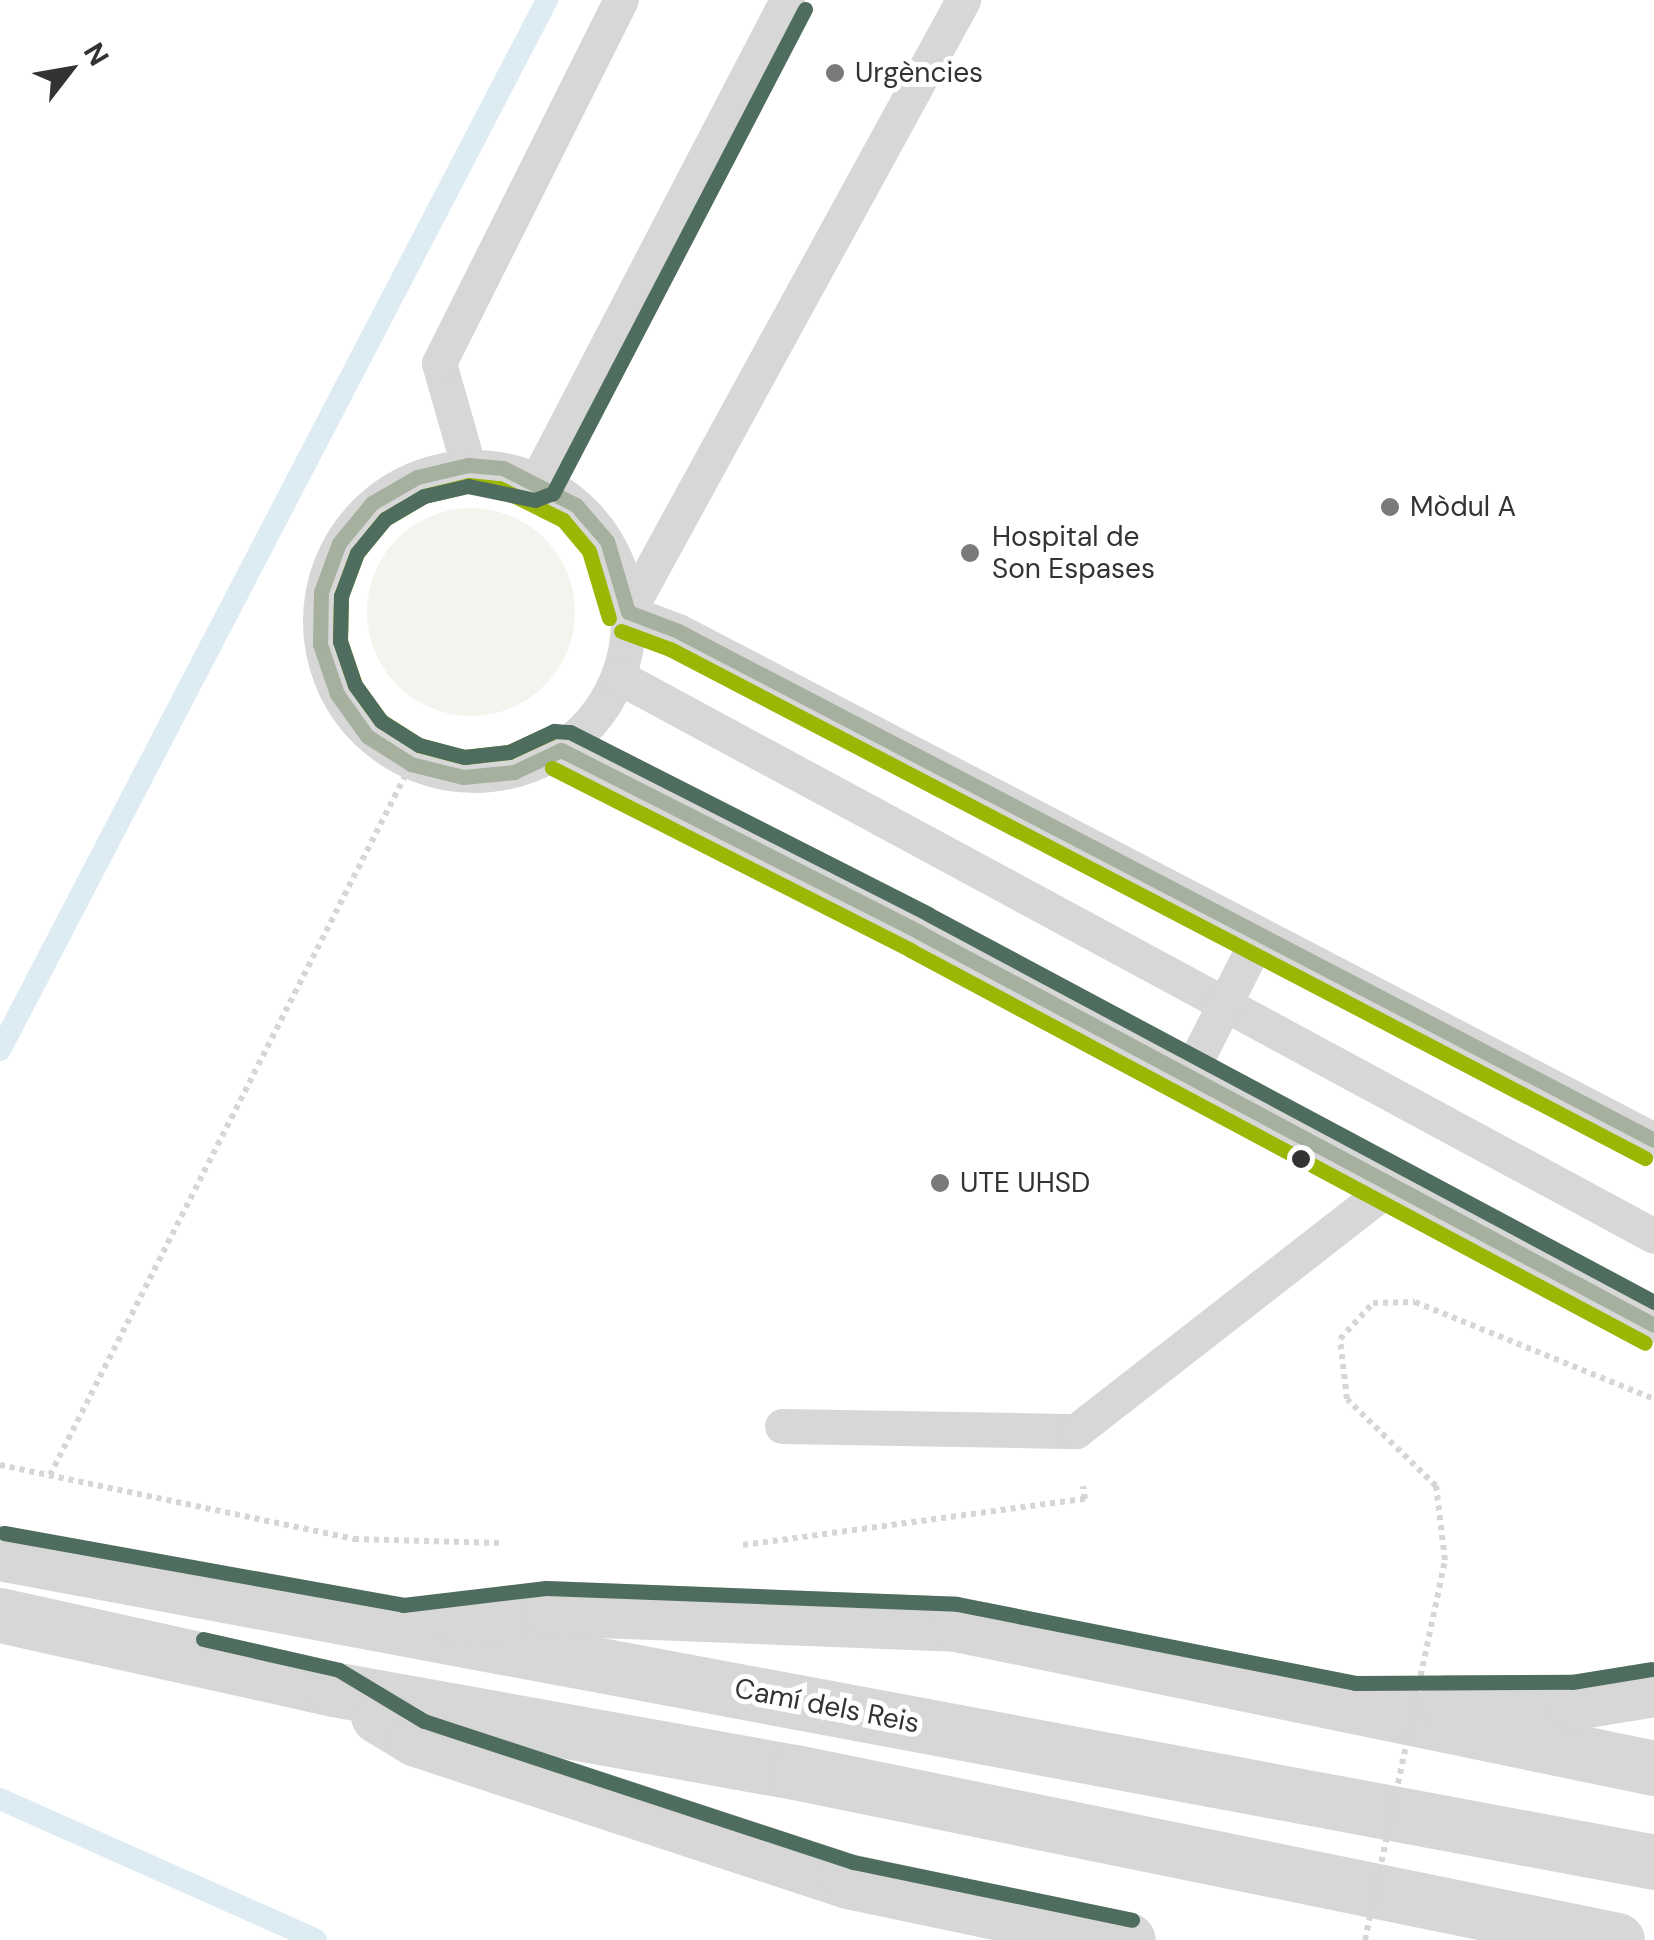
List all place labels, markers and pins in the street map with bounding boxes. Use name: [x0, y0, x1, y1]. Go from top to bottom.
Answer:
place label: Urgències: [855, 56, 983, 90]
marker: Urgències: [824, 62, 846, 84]
place label: Mòdul A: [1410, 490, 1516, 524]
marker: Mòdul A: [1379, 496, 1401, 518]
place label: Hospital de Son Espases: [992, 520, 1155, 586]
marker: Hospital de Son Espases: [957, 540, 983, 566]
unlabelled marker: [1291, 1149, 1311, 1169]
place label: UTE UHSD: [960, 1166, 1090, 1200]
marker: UTE UHSD: [929, 1172, 951, 1194]

